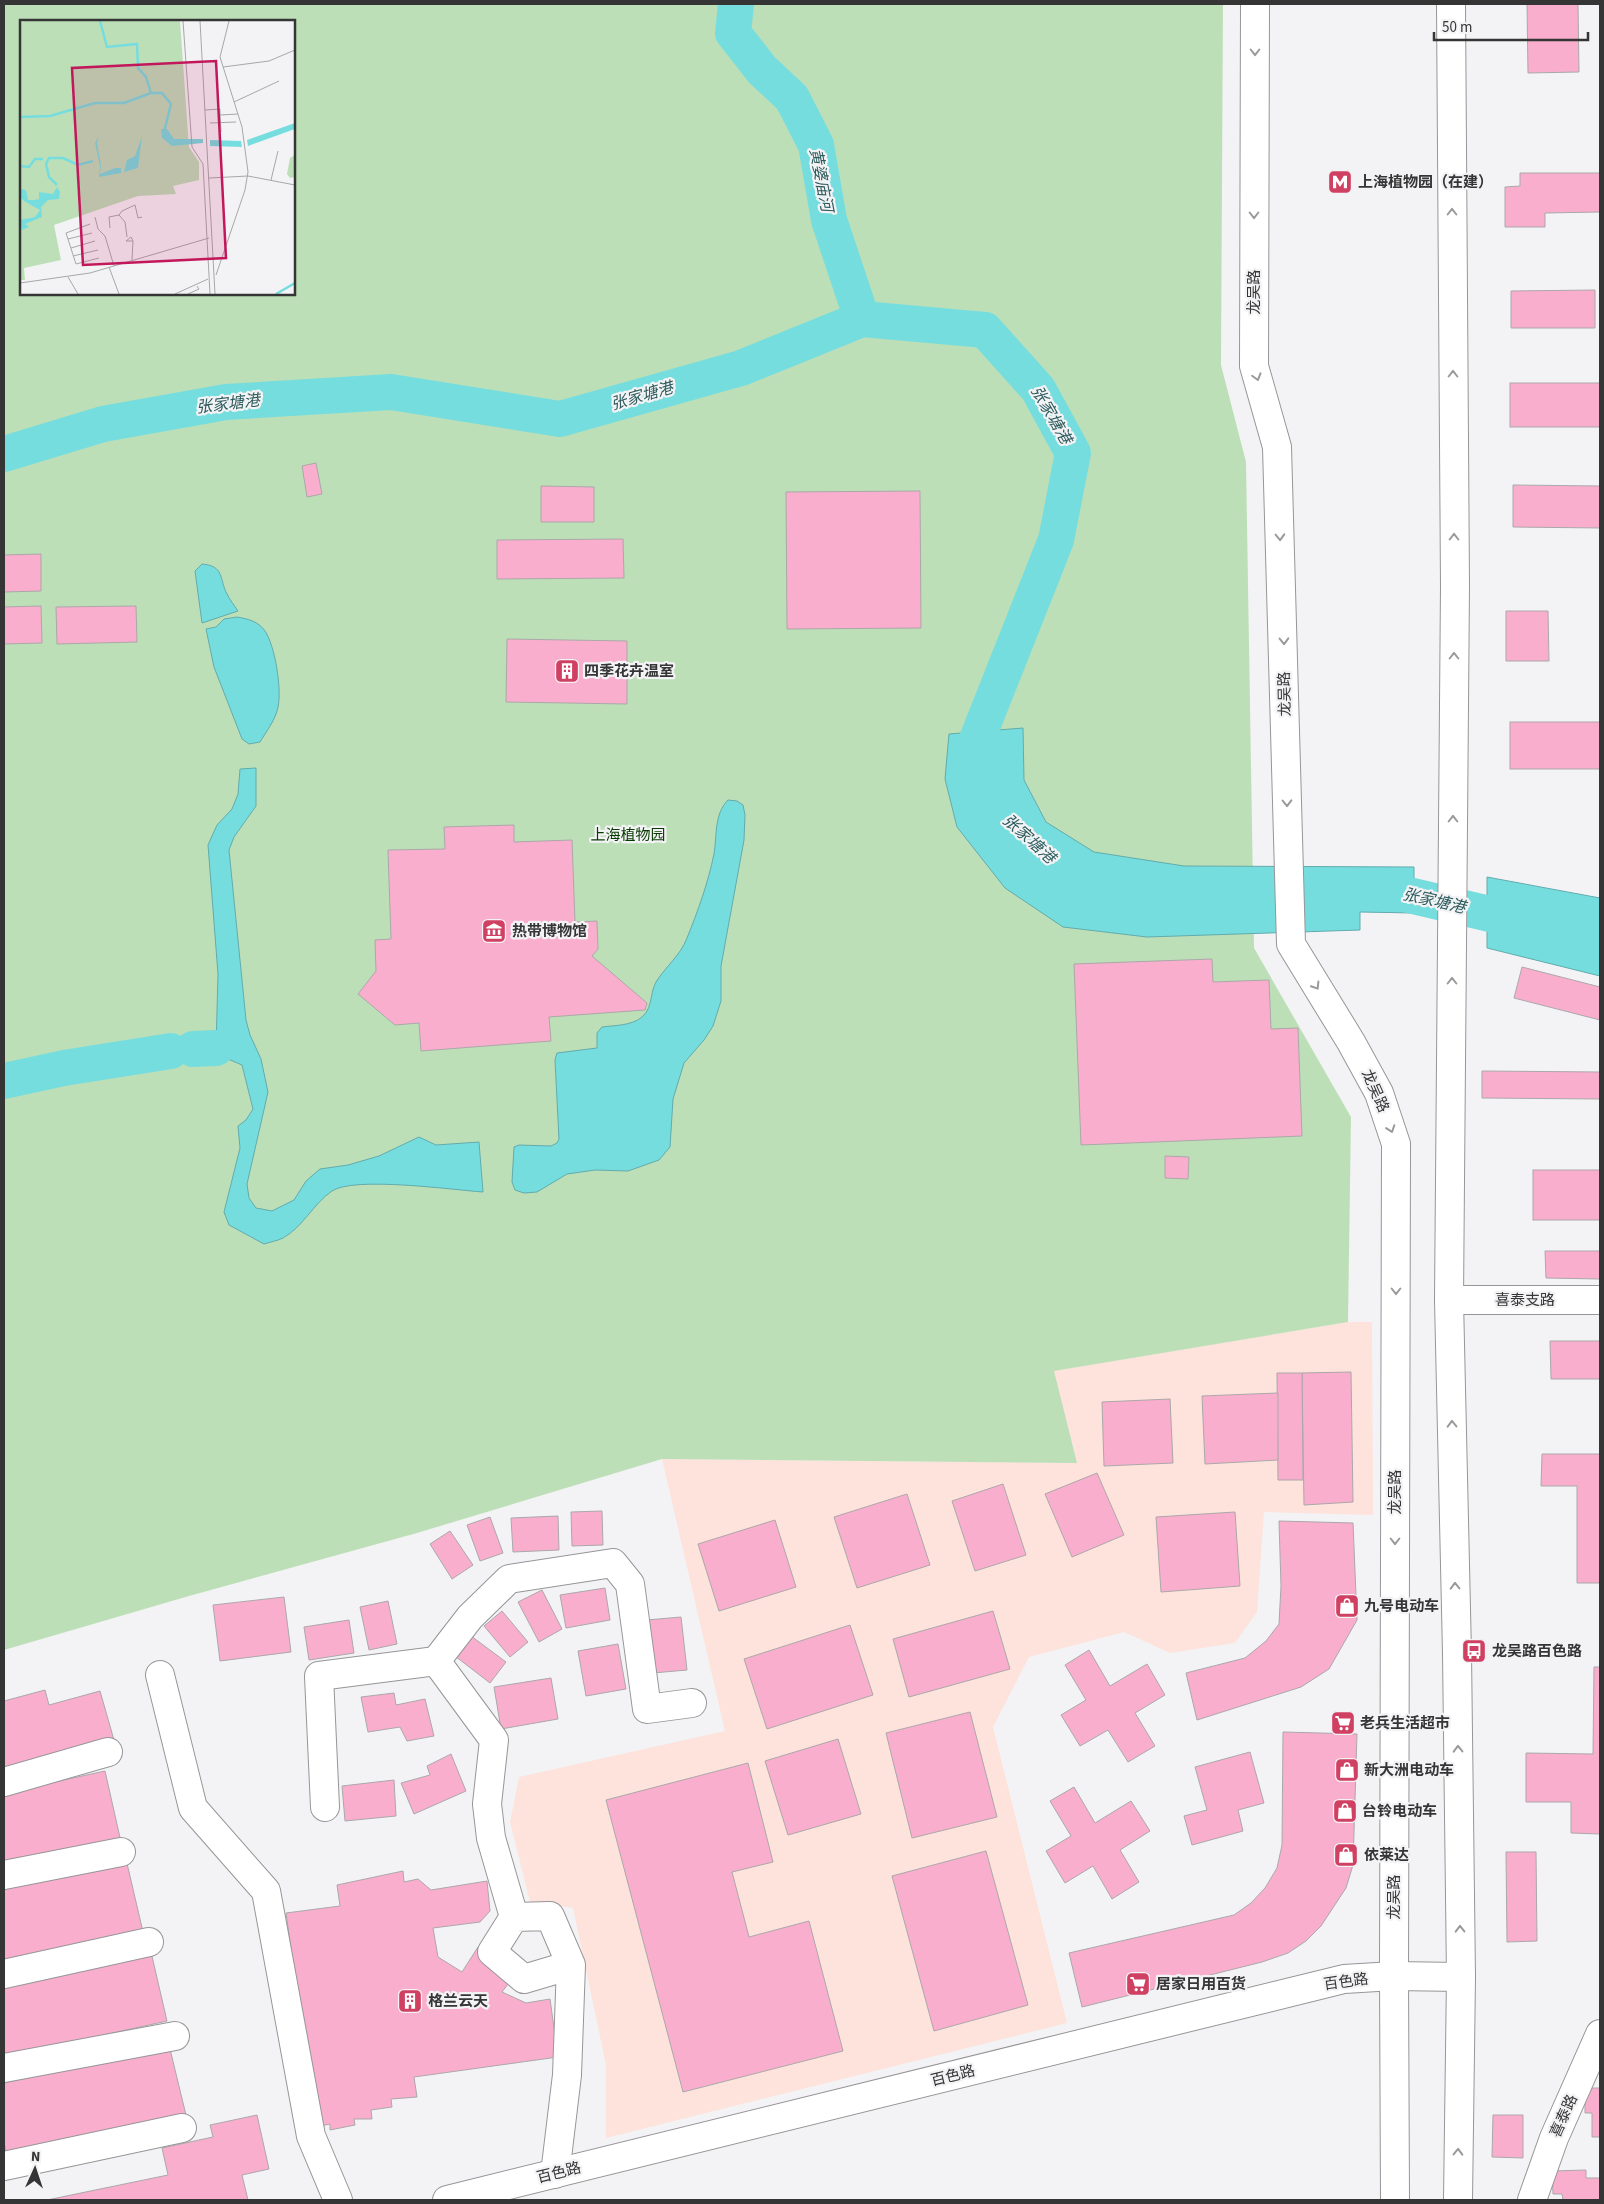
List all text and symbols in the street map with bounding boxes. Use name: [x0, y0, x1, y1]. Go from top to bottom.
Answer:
scale bar: [1434, 10, 1588, 42]
text: 50 m: [1442, 17, 1472, 38]
inset map: [20, 20, 295, 295]
one-way arrow: [1250, 49, 1260, 57]
water label: 黄婆庙河: [804, 146, 838, 216]
metro station icon: 上海植物园（在建）: [1327, 169, 1353, 195]
place label: 上海植物园（在建）: [1358, 172, 1493, 193]
one-way arrow: [1447, 208, 1457, 216]
one-way arrow: [1249, 212, 1259, 219]
street label: 龙吴路: [1244, 269, 1265, 315]
one-way arrow: [1448, 370, 1458, 378]
one-way arrow: [1252, 372, 1262, 381]
water label: 张家塘港: [608, 376, 678, 415]
water label: 张家塘港: [1025, 382, 1078, 450]
water label: 张家塘港: [195, 389, 263, 419]
one-way arrow: [1275, 533, 1286, 541]
one-way arrow: [1449, 533, 1459, 540]
one-way arrow: [1278, 637, 1289, 645]
one-way arrow: [1449, 652, 1459, 660]
building icon: 四季花卉温室: [554, 658, 580, 684]
place label: 四季花卉温室: [584, 661, 674, 682]
street label: 龙吴路: [1274, 671, 1296, 717]
one-way arrow: [1282, 799, 1293, 807]
water label: 张家塘港: [998, 809, 1062, 870]
one-way arrow: [1448, 814, 1458, 822]
park label: 上海植物园: [590, 825, 666, 846]
water label: 张家塘港: [1400, 883, 1470, 919]
museum icon: 热带博物馆: [481, 918, 507, 944]
place label: 热带博物馆: [512, 921, 587, 942]
one-way arrow: [1447, 977, 1457, 984]
one-way arrow: [1310, 980, 1320, 989]
street label: 龙吴路: [1356, 1066, 1394, 1116]
one-way arrow: [1385, 1125, 1395, 1133]
one-way arrow: [1391, 1288, 1401, 1295]
street label: 喜泰支路: [1495, 1290, 1555, 1311]
one-way arrow: [1447, 1419, 1457, 1427]
street label: 龙吴路: [1385, 1469, 1406, 1515]
one-way arrow: [1390, 1538, 1400, 1545]
one-way arrow: [1450, 1582, 1461, 1590]
shop icon: 九号电动车: [1334, 1593, 1360, 1619]
place label: 九号电动车: [1364, 1596, 1439, 1617]
bus stop icon: 龙吴路百色路: [1461, 1638, 1487, 1664]
place label: 龙吴路百色路: [1492, 1641, 1582, 1662]
supermarket icon: 老兵生活超市: [1330, 1710, 1356, 1736]
place label: 老兵生活超市: [1360, 1713, 1450, 1734]
one-way arrow: [1453, 1744, 1463, 1752]
shop icon: 新大洲电动车: [1334, 1757, 1360, 1783]
place label: 新大洲电动车: [1364, 1760, 1454, 1781]
shop icon: 台铃电动车: [1332, 1798, 1358, 1824]
place label: 台铃电动车: [1362, 1801, 1437, 1822]
shop icon: 依莱达: [1333, 1842, 1359, 1868]
place label: 依莱达: [1364, 1845, 1409, 1866]
street label: 龙吴路: [1384, 1874, 1405, 1920]
one-way arrow: [1455, 1924, 1465, 1932]
street label: 百色路: [1322, 1968, 1370, 1996]
supermarket icon: 居家日用百货: [1125, 1971, 1151, 1997]
place label: 居家日用百货: [1156, 1974, 1246, 1995]
building icon: 格兰云天: [397, 1988, 423, 2014]
place label: 格兰云天: [428, 1991, 488, 2012]
street label: 百色路: [929, 2060, 977, 2092]
street label: 喜泰路: [1545, 2091, 1583, 2141]
north arrow: [10, 2144, 60, 2194]
text: N: [30, 2147, 41, 2167]
one-way arrow: [1453, 2147, 1463, 2155]
street label: 百色路: [535, 2157, 583, 2189]

